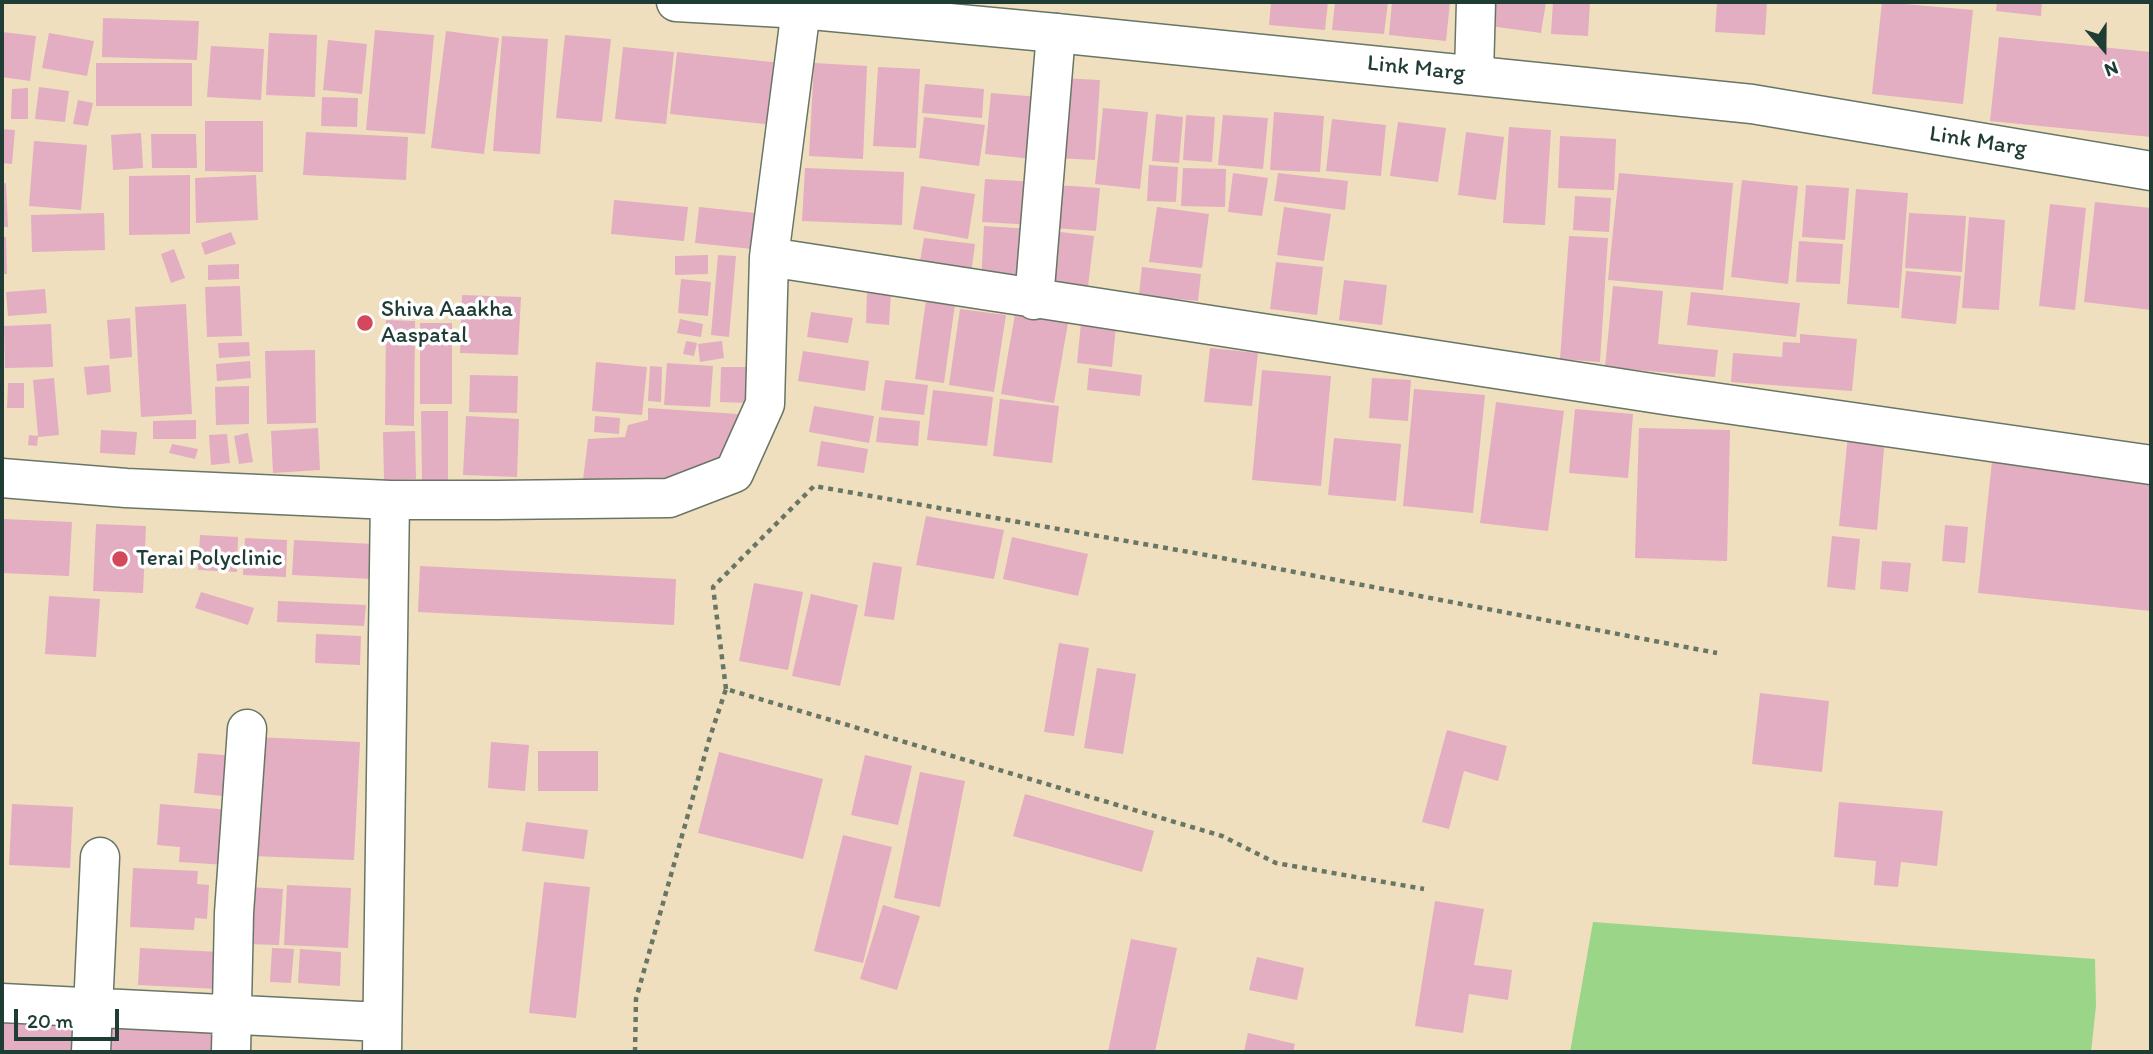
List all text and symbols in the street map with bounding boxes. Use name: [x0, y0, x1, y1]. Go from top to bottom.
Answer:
north arrow: [2069, 14, 2139, 84]
street label: Link Marg: [1366, 50, 1466, 88]
text: N: [2101, 56, 2121, 82]
street label: Link Marg: [1927, 121, 2029, 163]
place label: Shiva Aaakha Aaspatal: [381, 296, 513, 350]
marker: Shiva Aaakha Aaspatal: [355, 313, 375, 333]
place label: Terai Polyclinic: [136, 545, 283, 573]
marker: Terai Polyclinic: [110, 549, 130, 569]
scale bar: [18, 995, 122, 1038]
text: 20 m: [27, 1008, 73, 1033]

